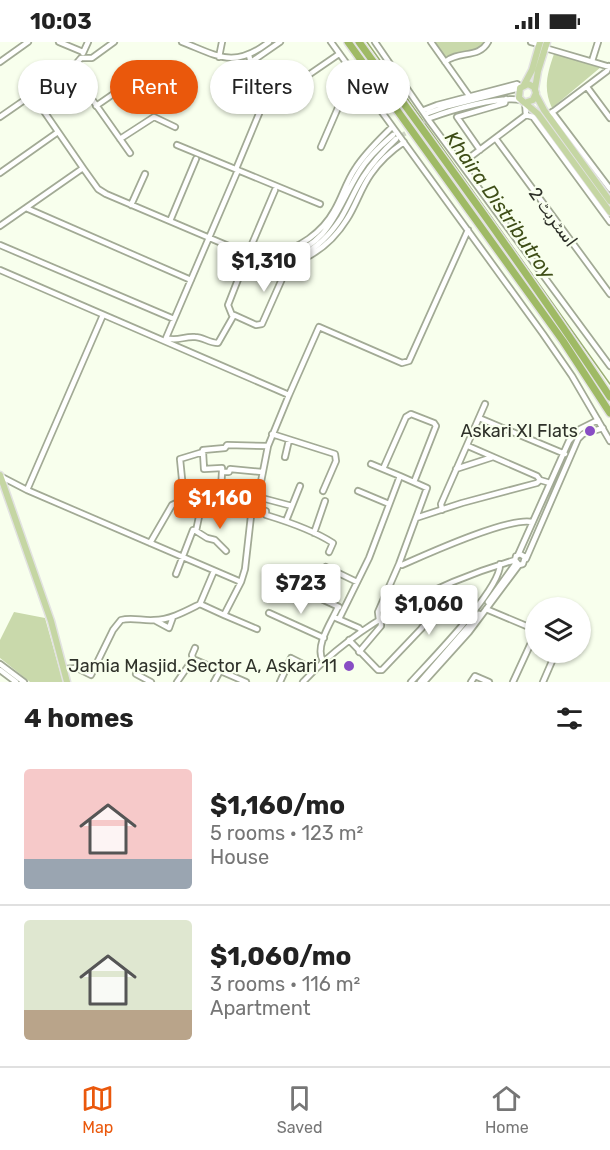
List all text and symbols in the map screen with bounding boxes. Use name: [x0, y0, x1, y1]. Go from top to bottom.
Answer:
text: 10:03: [30, 8, 92, 35]
chip: Buy: [18, 60, 98, 114]
chip: Rent: [110, 60, 198, 114]
chip: Filters: [210, 60, 314, 114]
chip: New: [326, 60, 410, 114]
water label: Khaira Distributroy: [440, 126, 561, 284]
street label: اسٹریٹ 2: [524, 183, 582, 251]
pin: $1,310: [215, 242, 313, 293]
text: $1,310: [231, 249, 297, 273]
place label: Askari XI Flats: [460, 420, 578, 442]
marker: Askari XI Flats: [583, 424, 597, 438]
pin: $1,160: [171, 479, 269, 530]
text: $1,160: [188, 486, 252, 510]
pin: $723: [265, 564, 337, 615]
text: $723: [276, 571, 327, 595]
pin: $1,060: [380, 585, 478, 636]
text: $1,060: [395, 592, 463, 616]
map controls: [525, 597, 591, 663]
button: layers: [525, 597, 591, 663]
place label: Jamia Masjid. Sector A, Askari 11: [68, 655, 337, 677]
marker: Jamia Masjid. Sector A, Askari 11: [342, 659, 356, 673]
icon: filters: [553, 702, 586, 735]
text: 4 homes: [24, 703, 134, 734]
text: $1,160/mo: [210, 790, 345, 821]
icon: home: [72, 793, 144, 865]
text: 5 rooms · 123 m²: [210, 821, 363, 845]
text: House: [210, 845, 269, 869]
text: $1,060/mo: [210, 941, 351, 972]
icon: home: [72, 944, 144, 1016]
text: 3 rooms · 116 m²: [210, 972, 360, 996]
text: Apartment: [210, 996, 311, 1020]
tab: Map: [81, 1082, 114, 1137]
tab: Saved: [277, 1082, 322, 1137]
tab: Home: [485, 1082, 529, 1137]

